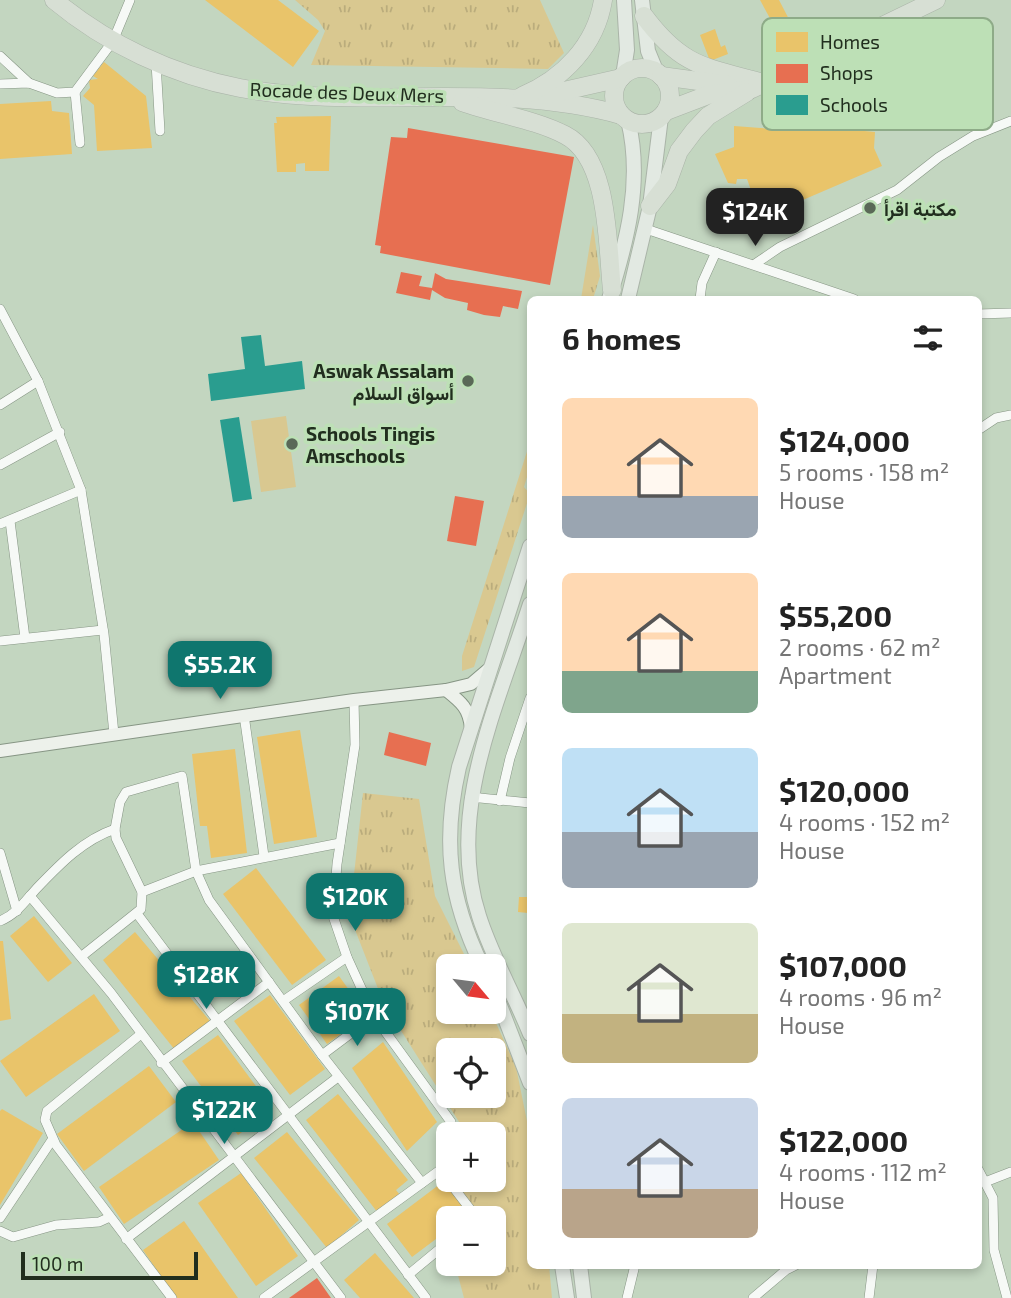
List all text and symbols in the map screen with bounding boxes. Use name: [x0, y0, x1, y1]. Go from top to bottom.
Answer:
legend: [762, 18, 993, 130]
text: Homes: [820, 30, 880, 53]
text: Shops: [820, 61, 873, 84]
street label: Rocade des Deux Mers: [249, 77, 445, 107]
text: Schools: [820, 93, 888, 116]
pin: $124K: [706, 188, 804, 248]
text: $124K: [722, 197, 788, 225]
place label: مكتبة اقرأ: [884, 197, 957, 222]
marker: مكتبة اقرأ: [862, 200, 878, 216]
icon: filters: [909, 319, 947, 357]
text: 6 homes: [562, 320, 681, 356]
place label: Aswak Assalam أسواق السلام: [313, 359, 454, 406]
marker: Aswak Assalam أسواق السلام: [460, 373, 476, 389]
place label: Schools Tingis Amschools: [306, 422, 435, 467]
text: $124,000: [779, 422, 910, 458]
icon: home: [618, 426, 702, 510]
marker: Schools Tingis Amschools: [284, 436, 300, 452]
text: 5 rooms · 158 m²: [779, 458, 949, 486]
text: House: [779, 486, 845, 514]
text: $55,200: [779, 597, 892, 633]
icon: home: [618, 601, 702, 685]
text: 2 rooms · 62 m²: [779, 633, 941, 661]
pin: $55.2K: [163, 642, 277, 701]
text: $55.2K: [184, 650, 256, 678]
text: Apartment: [779, 661, 892, 689]
text: $120,000: [779, 772, 910, 808]
icon: home: [618, 776, 702, 860]
text: 4 rooms · 152 m²: [779, 808, 950, 836]
text: House: [779, 836, 845, 864]
pin: $120K: [306, 874, 404, 933]
text: $120K: [322, 882, 388, 910]
text: $107,000: [779, 947, 907, 983]
pin: $128K: [157, 951, 255, 1011]
icon: home: [618, 951, 702, 1035]
north arrow: [436, 954, 506, 1024]
map controls: [436, 954, 506, 1276]
text: $128K: [173, 960, 239, 988]
text: 4 rooms · 96 m²: [779, 983, 942, 1011]
pin: $107K: [308, 988, 406, 1048]
text: $107K: [325, 997, 389, 1025]
text: House: [779, 1011, 845, 1039]
button: locate: [436, 1038, 506, 1108]
pin: $122K: [175, 1086, 273, 1146]
text: $122K: [192, 1095, 256, 1123]
button: +: [436, 1122, 506, 1192]
text: $122,000: [779, 1122, 908, 1158]
icon: home: [618, 1126, 702, 1210]
text: 4 rooms · 112 m²: [779, 1158, 947, 1186]
text: House: [779, 1186, 845, 1214]
button: −: [436, 1206, 506, 1276]
scale bar: [21, 1249, 198, 1281]
text: 100 m: [32, 1252, 83, 1275]

